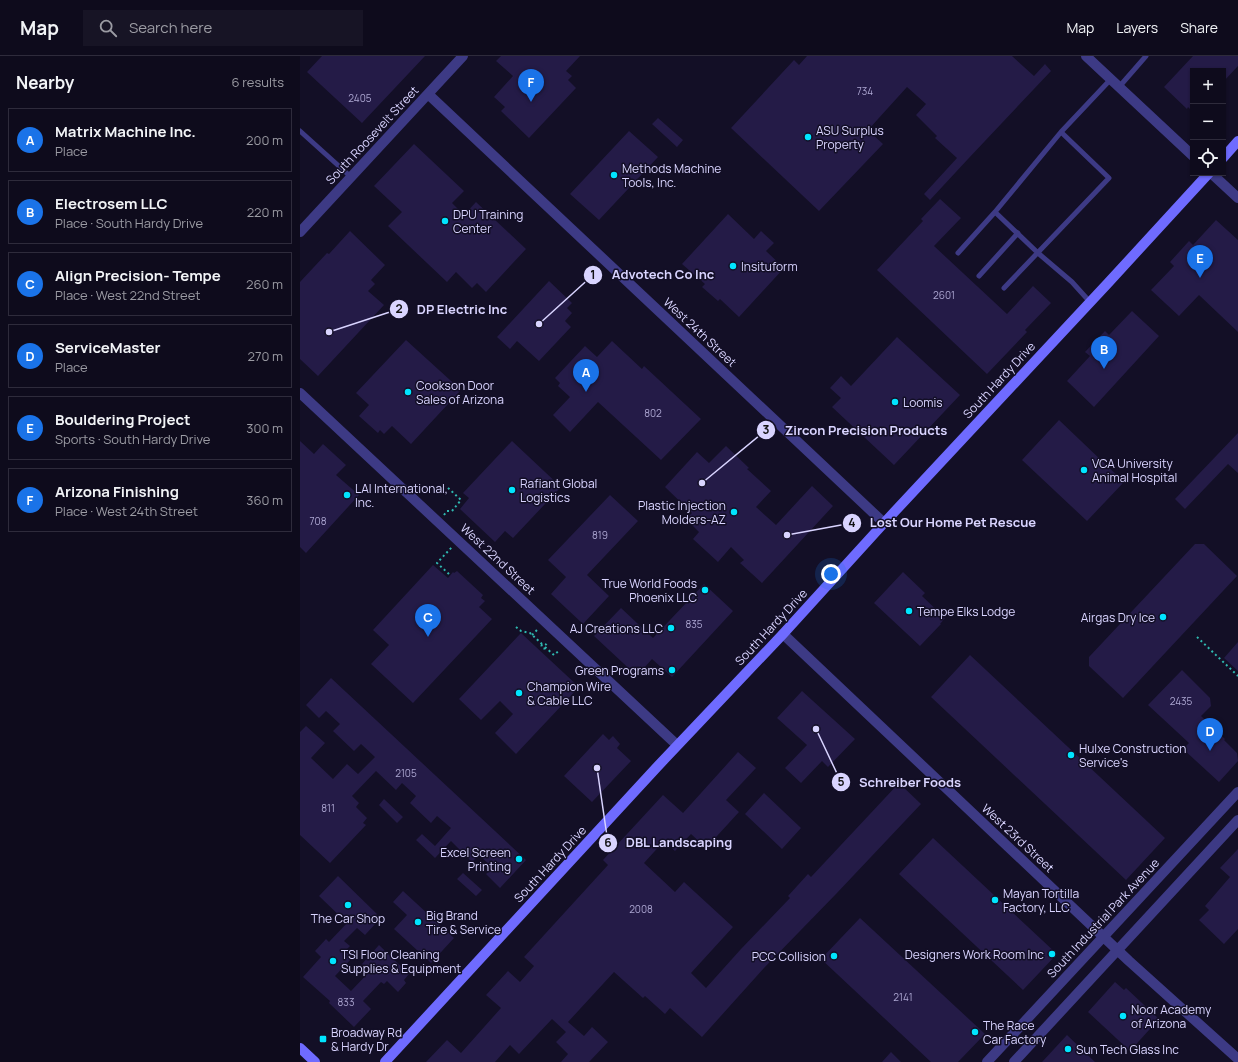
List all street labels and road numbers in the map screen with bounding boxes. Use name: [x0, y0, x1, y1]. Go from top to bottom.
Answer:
street label: South Roosevelt Street: [322, 82, 422, 188]
street label: West 24th Street: [660, 294, 740, 370]
street label: South Hardy Drive: [959, 338, 1039, 422]
street label: West 22nd Street: [457, 520, 539, 598]
street label: South Hardy Drive: [731, 585, 811, 669]
street label: West 23rd Street: [978, 800, 1058, 876]
street label: South Hardy Drive: [510, 822, 590, 906]
street label: South Industrial Park Avenue: [1043, 855, 1163, 981]

